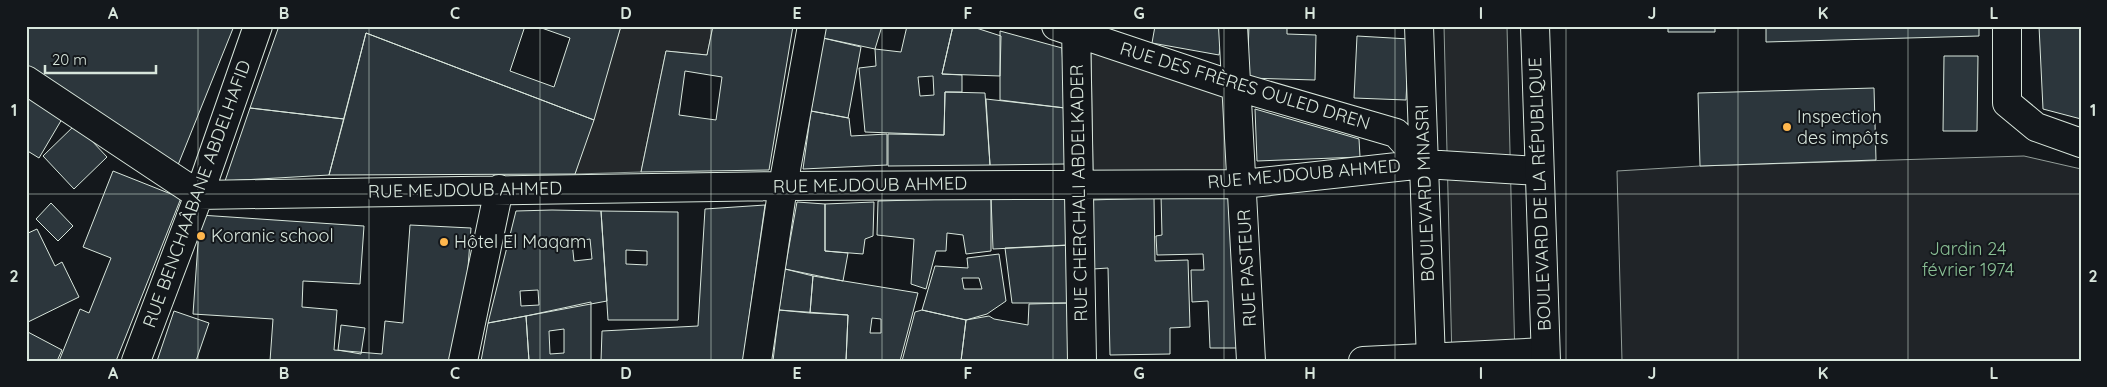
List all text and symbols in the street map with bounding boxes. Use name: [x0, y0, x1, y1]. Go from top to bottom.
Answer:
text: A: [108, 3, 119, 23]
text: B: [279, 3, 289, 23]
text: C: [450, 3, 460, 23]
text: D: [620, 3, 632, 23]
text: E: [792, 3, 802, 23]
text: F: [964, 3, 973, 23]
text: G: [1133, 3, 1145, 23]
text: H: [1304, 3, 1316, 23]
text: I: [1479, 3, 1483, 23]
text: J: [1648, 3, 1656, 23]
text: K: [1818, 3, 1828, 23]
text: L: [1990, 3, 1999, 23]
street label: RUE DES FRÈRES OULED DREN: [1117, 36, 1373, 135]
scale bar: [45, 42, 156, 74]
text: 20 m: [52, 50, 87, 69]
street label: RUE BENCHAÂBANE ABDELHAFID: [137, 57, 256, 331]
street label: BOULEVARD DE LA RÉPUBLIQUE: [1523, 57, 1556, 331]
street label: RUE CHERCHALI ABDELKADER: [1065, 64, 1092, 322]
text: 1: [11, 100, 17, 120]
text: 1: [2090, 100, 2096, 120]
street label: BOULEVARD MNASRI: [1410, 104, 1439, 282]
place label: Inspection des impôts: [1797, 105, 1888, 149]
marker: Inspection des impôts: [1781, 121, 1793, 133]
street label: RUE MEJDOUB AHMED: [1206, 154, 1402, 193]
street label: RUE MEJDOUB AHMED: [773, 171, 967, 198]
street label: RUE MEJDOUB AHMED: [368, 176, 562, 203]
street label: RUE PASTEUR: [1232, 209, 1261, 327]
place label: Koranic school: [211, 224, 334, 247]
marker: Koranic school: [195, 230, 207, 242]
place label: Hôtel El Maqam: [454, 230, 586, 253]
marker: Hôtel El Maqam: [438, 236, 450, 248]
park label: Jardin 24 février 1974: [1922, 237, 2014, 281]
text: 2: [9, 266, 19, 286]
text: 2: [2088, 266, 2098, 286]
text: A: [108, 363, 119, 383]
text: B: [279, 363, 289, 383]
text: C: [450, 363, 460, 383]
text: D: [620, 363, 632, 383]
text: E: [792, 363, 802, 383]
text: F: [964, 363, 973, 383]
text: G: [1133, 363, 1145, 383]
text: H: [1304, 363, 1316, 383]
text: I: [1479, 363, 1483, 383]
text: J: [1648, 363, 1656, 383]
text: K: [1818, 363, 1828, 383]
text: L: [1990, 363, 1999, 383]

